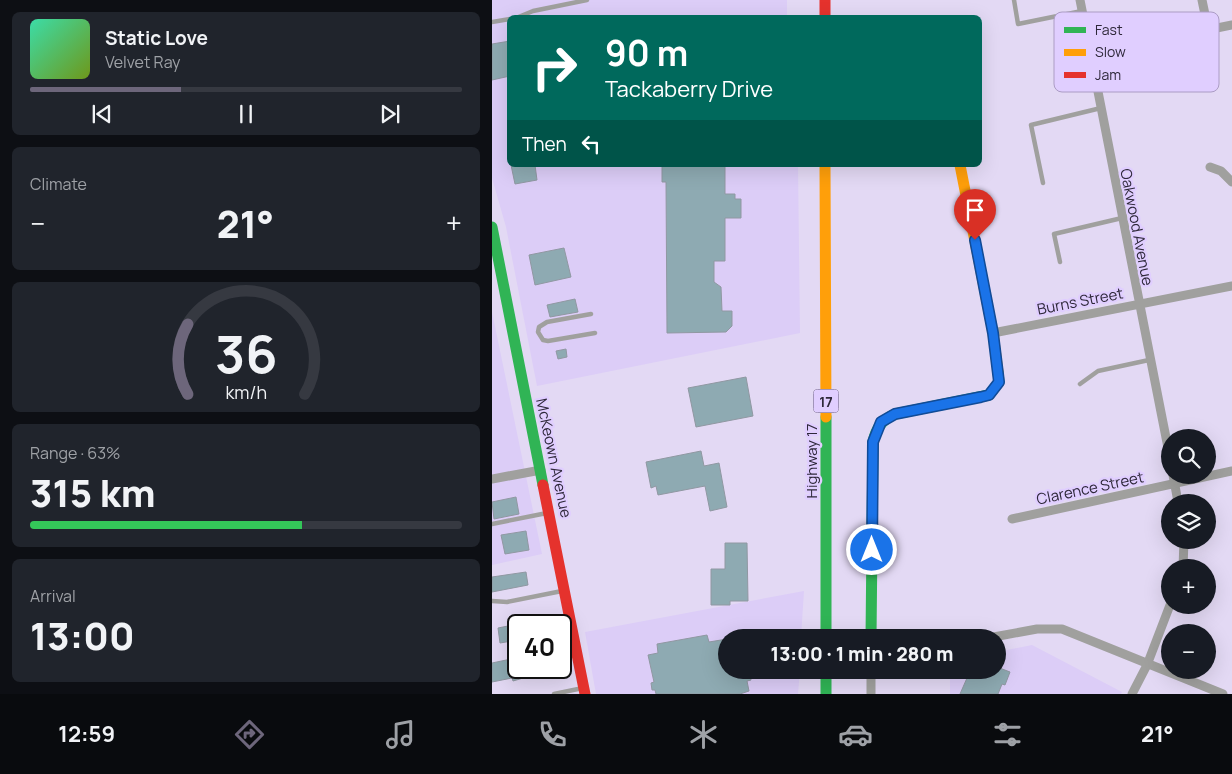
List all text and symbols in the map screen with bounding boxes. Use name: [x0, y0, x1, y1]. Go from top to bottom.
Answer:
legend: [1054, 12, 1219, 92]
text: Fast: [1095, 20, 1123, 39]
text: Static Love: [105, 25, 208, 51]
text: 90 m: [605, 29, 688, 77]
icon: right: [522, 35, 587, 100]
text: Slow: [1095, 42, 1126, 61]
text: Velvet Ray: [105, 51, 181, 73]
text: Jam: [1095, 65, 1121, 84]
text: Tackaberry Drive: [605, 74, 773, 104]
icon: previous: [88, 100, 116, 128]
icon: pause: [232, 100, 260, 128]
icon: next: [376, 100, 404, 128]
icon: left: [577, 130, 605, 158]
text: Then: [522, 131, 567, 157]
street label: Oakwood Avenue: [1115, 167, 1159, 288]
text: Climate: [30, 173, 87, 195]
pin: [954, 189, 996, 240]
icon: arrive: [961, 196, 989, 224]
text: 21°: [217, 197, 274, 249]
text: −: [30, 204, 45, 242]
text: +: [446, 204, 462, 242]
street label: Burns Street: [1035, 282, 1125, 320]
text: 36: [215, 318, 277, 389]
text: km/h: [225, 380, 267, 404]
road number: 17: [814, 390, 838, 412]
street label: McKeown Avenue: [531, 396, 577, 520]
street label: Highway 17: [801, 424, 822, 498]
map controls: [1161, 429, 1216, 679]
button: search: [1161, 429, 1216, 484]
text: Range · 63%: [30, 442, 121, 464]
text: 315 km: [30, 466, 155, 518]
street label: Clarence Street: [1034, 466, 1146, 510]
button: layers: [1161, 494, 1216, 549]
position arrow: [845, 523, 897, 575]
button: +: [1161, 559, 1216, 614]
text: Arrival: [30, 585, 76, 607]
text: 13:00: [30, 609, 135, 661]
speed limit sign: 40: [507, 614, 572, 679]
button: −: [1161, 624, 1216, 679]
text: 13:00 · 1 min · 280 m: [771, 641, 953, 667]
icon: directions: [232, 717, 267, 752]
icon: music: [383, 717, 418, 752]
icon: phone: [535, 717, 570, 752]
icon: climate: [686, 717, 721, 752]
icon: car: [838, 717, 873, 752]
icon: filters: [990, 717, 1025, 752]
text: 12:59: [58, 719, 115, 749]
text: 21°: [1141, 719, 1174, 749]

